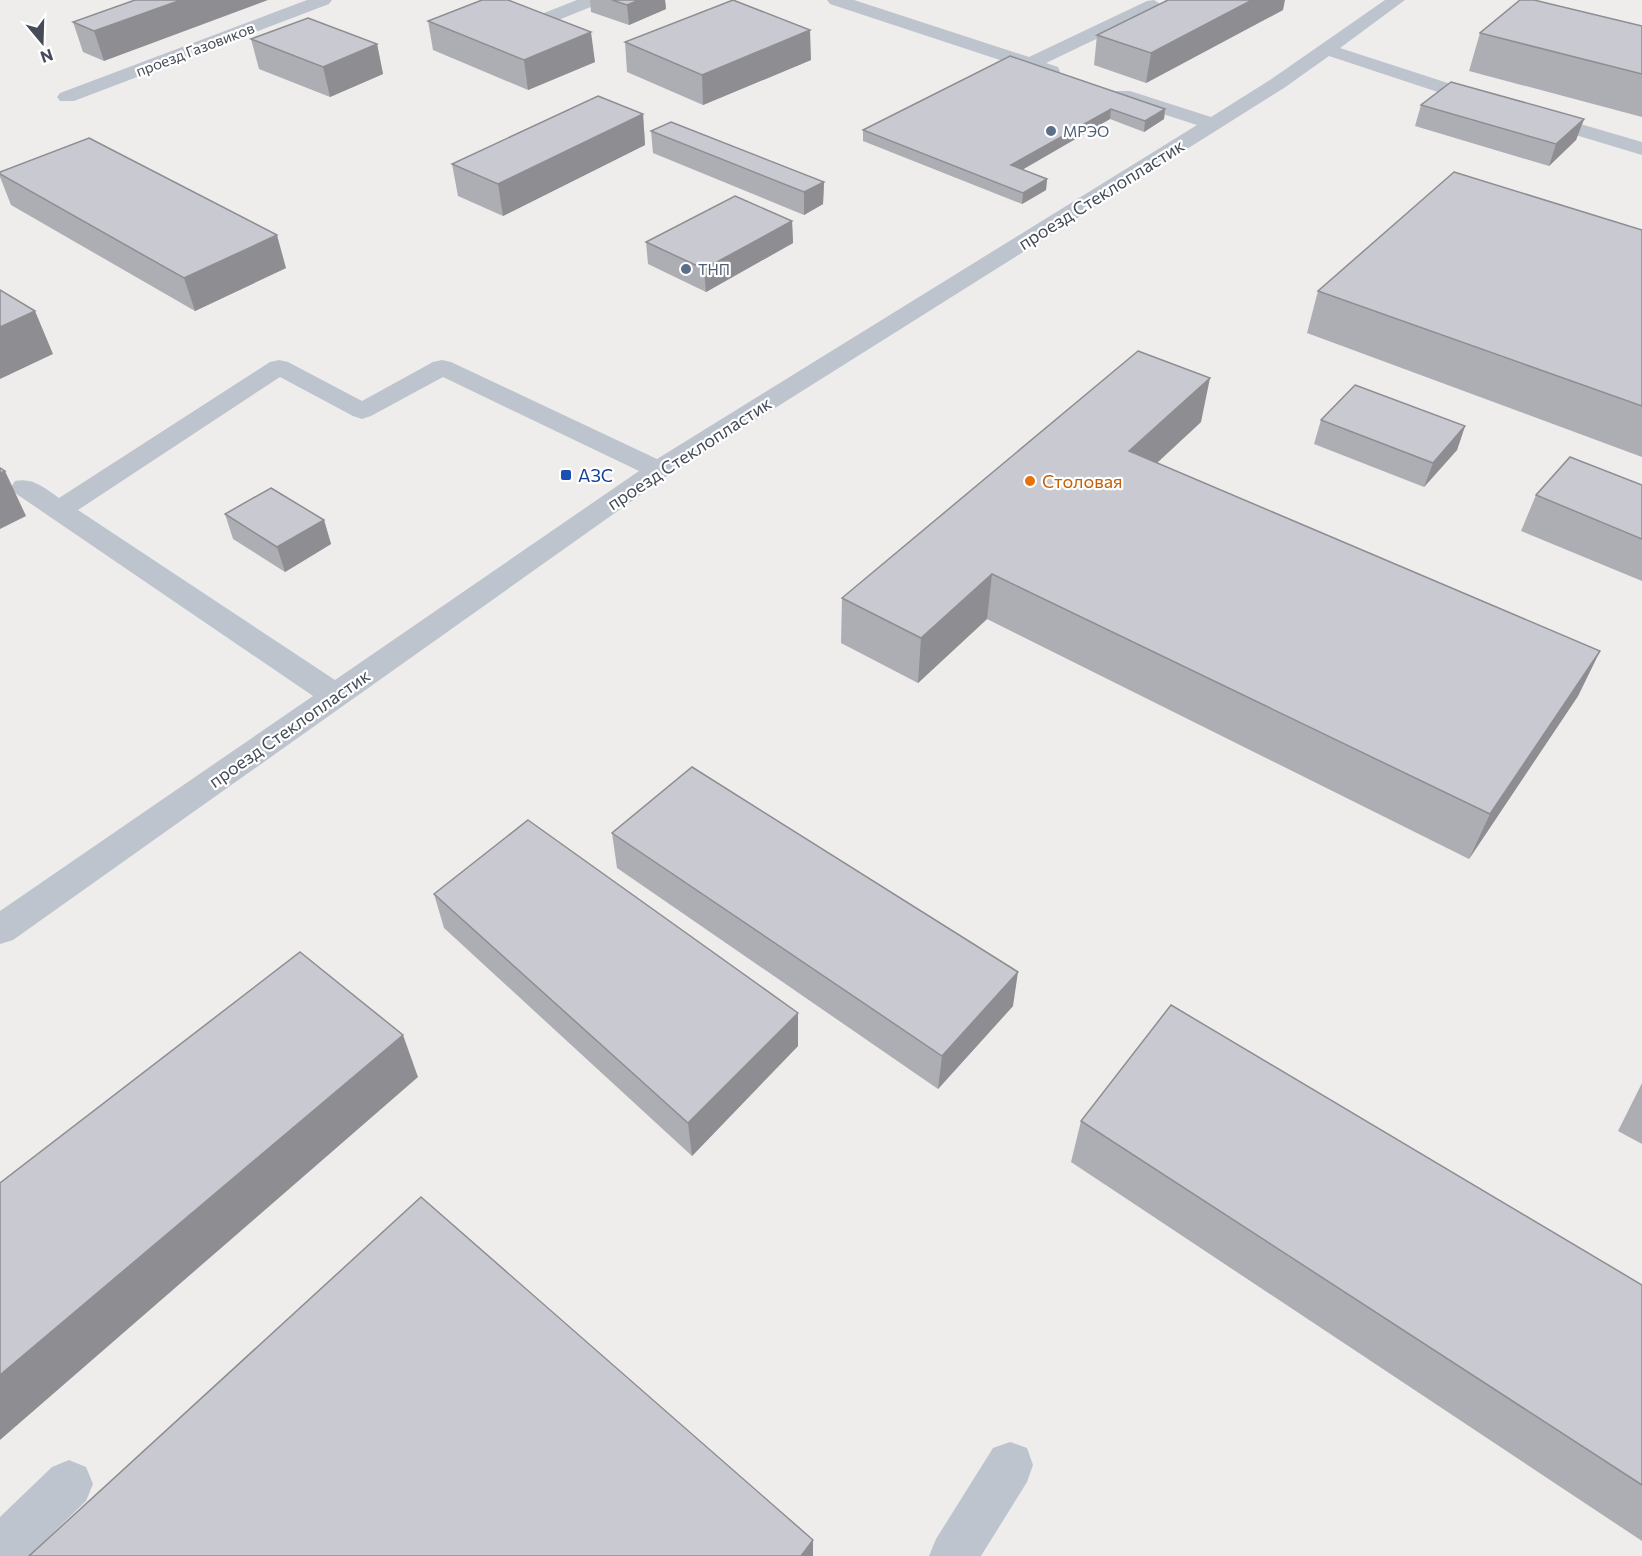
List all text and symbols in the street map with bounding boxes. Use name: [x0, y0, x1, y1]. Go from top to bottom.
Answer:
north arrow: [12, 12, 72, 72]
street label: проезд Газовиков: [133, 18, 257, 80]
text: N: [38, 46, 56, 68]
place label: МРЭО: [1063, 122, 1109, 140]
marker: МРЭО: [1044, 124, 1058, 138]
street label: проезд Стеклопластик: [1014, 134, 1188, 254]
place label: ТНП: [698, 260, 730, 278]
marker: ТНП: [679, 262, 693, 276]
street label: проезд Стеклопластик: [603, 391, 776, 514]
place label: АЗС: [578, 464, 613, 486]
marker: АЗС: [559, 468, 573, 482]
place label: Столовая: [1042, 470, 1123, 492]
marker: Столовая: [1023, 474, 1037, 488]
street label: проезд Стеклопластик: [204, 664, 374, 792]

